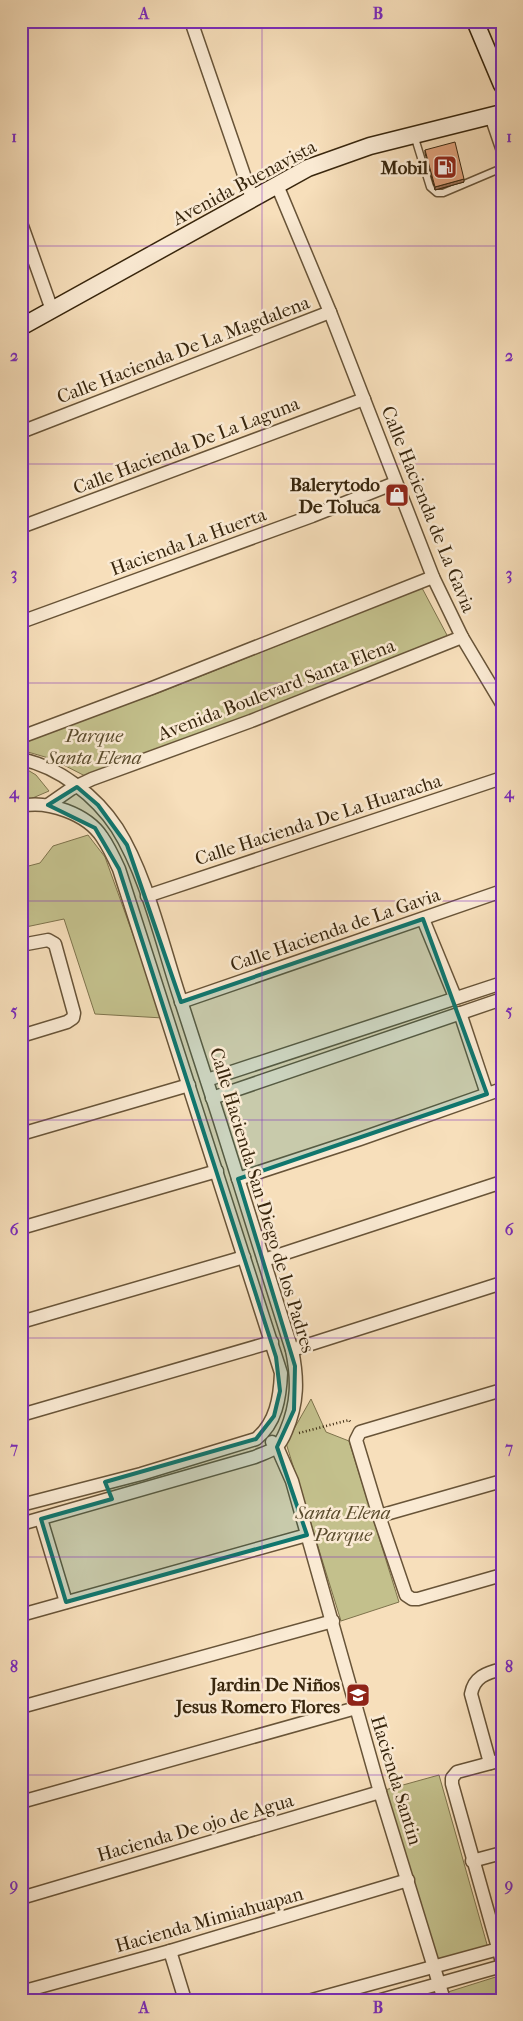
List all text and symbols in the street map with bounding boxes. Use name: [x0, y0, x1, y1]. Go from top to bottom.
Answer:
text: A: [138, 4, 150, 23]
text: B: [373, 4, 383, 23]
text: 1: [11, 127, 17, 146]
text: 1: [506, 127, 512, 146]
street label: Avenida Buenavista: [168, 136, 320, 231]
fuel station icon: Mobil: [432, 154, 458, 180]
place label: Mobil: [380, 157, 429, 179]
street label: Calle Hacienda De La Magdalena: [54, 291, 313, 408]
text: 2: [10, 346, 18, 365]
text: 2: [505, 346, 513, 365]
street label: Calle Hacienda De La Laguna: [70, 393, 303, 499]
street label: Calle Hacienda de La Gavia: [377, 403, 480, 616]
place label: Balerytodo De Toluca: [290, 474, 381, 518]
shop icon: Balerytodo De Toluca: [384, 482, 410, 508]
street label: Hacienda La Huerta: [107, 503, 269, 580]
text: 3: [11, 564, 17, 584]
text: 3: [506, 564, 512, 584]
street label: Avenida Boulevard Santa Elena: [154, 634, 398, 746]
park label: Parque Santa Elena: [45, 725, 142, 769]
street label: Calle Hacienda De La Huaracha: [192, 770, 445, 870]
text: 4: [8, 783, 20, 803]
text: 4: [503, 783, 515, 803]
street label: Calle Hacienda de La Gavia: [227, 884, 443, 976]
text: 5: [11, 1001, 18, 1020]
text: 5: [506, 1001, 513, 1020]
street label: Calle Hacienda San Diego de los Padres: [205, 1045, 319, 1356]
text: 6: [10, 1220, 19, 1239]
text: 6: [505, 1220, 514, 1239]
text: 7: [9, 1438, 18, 1457]
text: 7: [504, 1438, 513, 1457]
park label: Santa Elena Parque: [294, 1502, 391, 1546]
text: 8: [10, 1657, 18, 1676]
text: 8: [505, 1657, 513, 1676]
place label: Jardin De Niños Jesus Romero Flores: [174, 1674, 340, 1718]
school or university icon: Jardin De Niños Jesus Romero Flores: [345, 1682, 371, 1708]
street label: Hacienda Santin: [366, 1713, 426, 1848]
street label: Hacienda De ojo de Agua: [94, 1789, 296, 1867]
text: 9: [9, 1875, 18, 1895]
text: 9: [504, 1875, 513, 1895]
street label: Hacienda Mimiahuapan: [113, 1883, 306, 1957]
text: A: [138, 1998, 150, 2017]
text: B: [373, 1998, 383, 2017]

